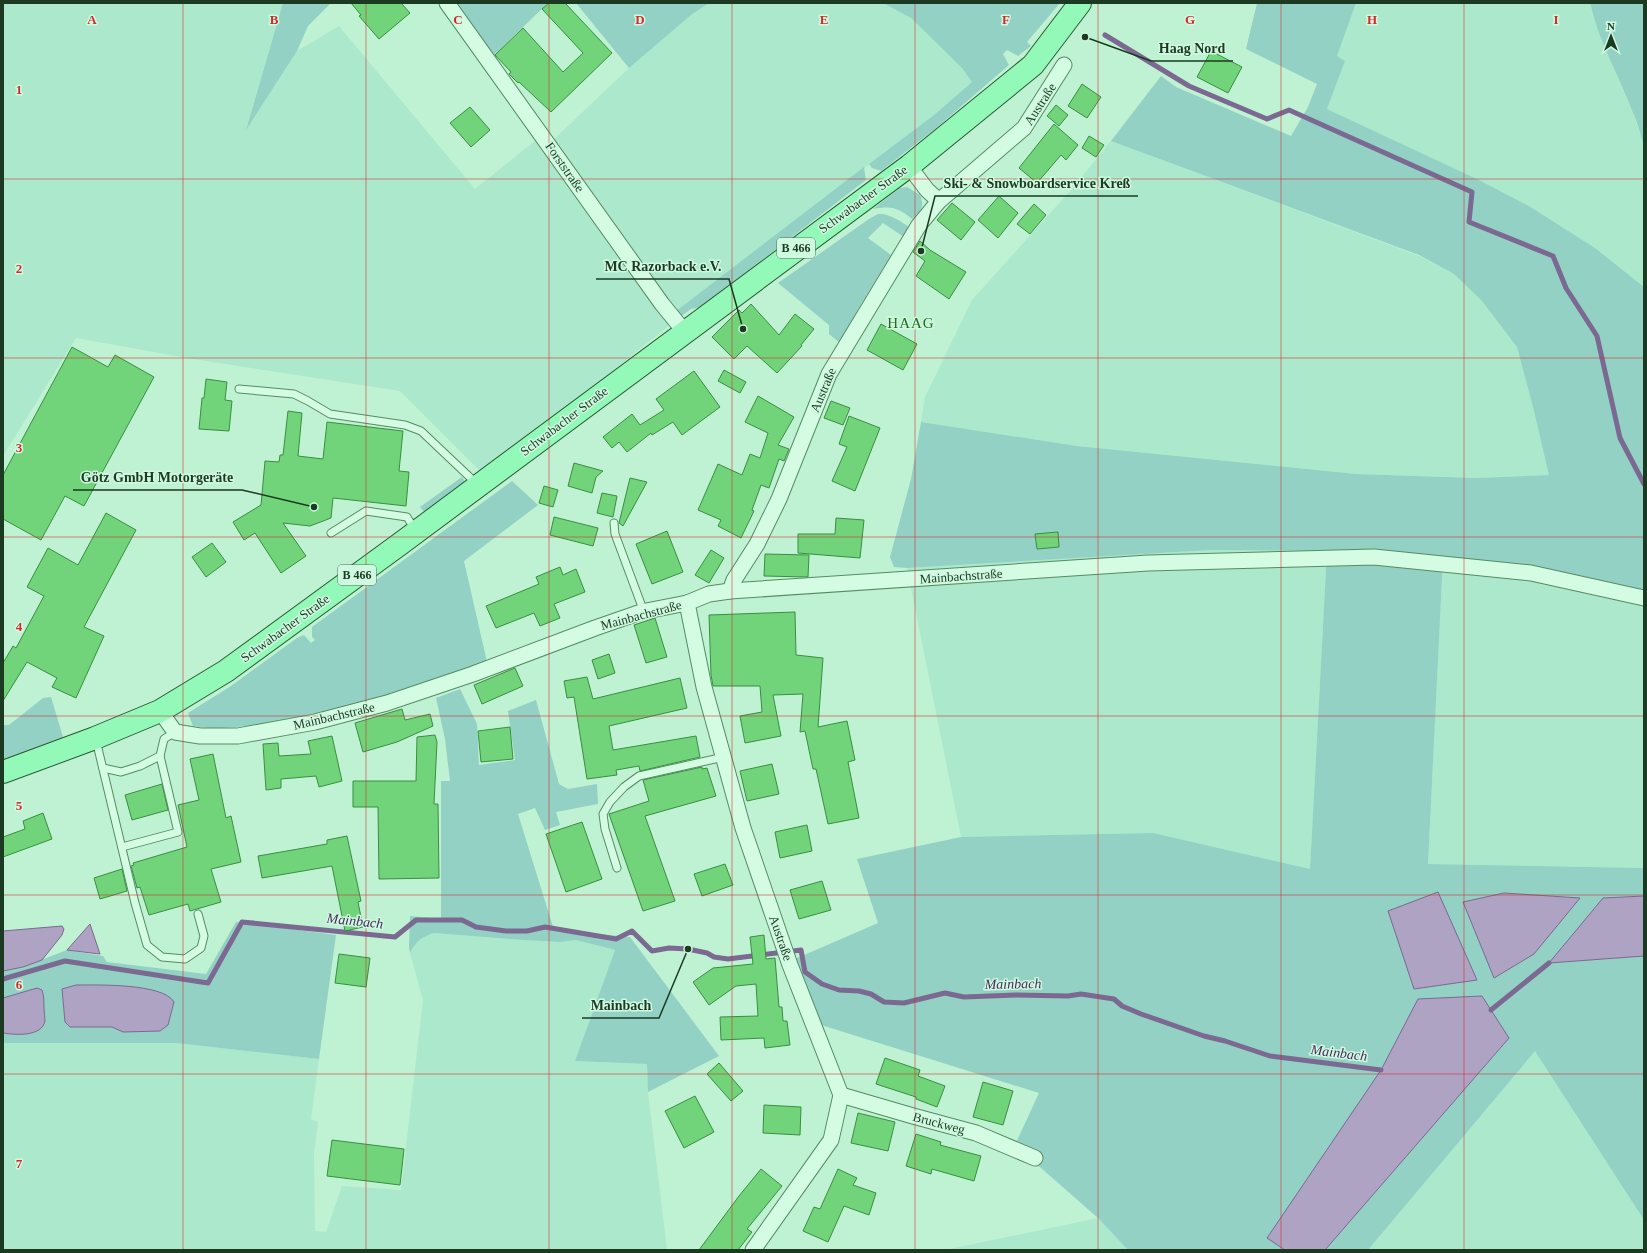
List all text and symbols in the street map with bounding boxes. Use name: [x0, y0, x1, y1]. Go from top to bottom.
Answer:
text: A: [87, 12, 97, 27]
text: B: [270, 12, 279, 27]
text: C: [453, 12, 463, 27]
text: D: [635, 12, 645, 27]
text: E: [820, 12, 828, 27]
text: F: [1002, 12, 1010, 27]
text: G: [1185, 12, 1195, 27]
text: H: [1367, 12, 1377, 27]
text: I: [1553, 12, 1559, 27]
north arrow: [1591, 16, 1631, 56]
text: N: [1607, 20, 1615, 32]
callout: Haag Nord: [1151, 35, 1233, 61]
text: Haag Nord: [1159, 41, 1225, 56]
street label: Austraße: [1021, 80, 1059, 128]
text: 1: [16, 82, 22, 97]
street label: Forststraße: [542, 139, 588, 195]
street label: Schwabacher Straße: [816, 162, 910, 236]
callout: Ski- & Snowboardservice Kreß: [935, 170, 1138, 196]
text: Ski- & Snowboardservice Kreß: [944, 176, 1131, 191]
road number: B 466: [777, 238, 815, 258]
callout: MC Razorback e.V.: [596, 253, 729, 279]
text: MC Razorback e.V.: [604, 259, 722, 274]
text: 2: [16, 261, 22, 276]
district label: HAAG: [887, 315, 935, 331]
street label: Austraße: [807, 365, 839, 415]
street label: Schwabacher Straße: [517, 383, 611, 459]
text: 3: [16, 440, 23, 455]
callout: Götz GmbH Motorgeräte: [73, 464, 242, 490]
text: Götz GmbH Motorgeräte: [81, 470, 233, 485]
road number: B 466: [338, 565, 376, 585]
street label: Mainbachstraße: [919, 566, 1003, 586]
street label: Schwabacher Straße: [238, 591, 332, 665]
street label: Mainbachstraße: [599, 597, 683, 633]
text: 4: [16, 619, 23, 634]
street label: Mainbachstraße: [292, 699, 376, 733]
text: 5: [16, 798, 23, 813]
water label: Mainbach: [325, 910, 384, 931]
street label: Austraße: [766, 913, 796, 963]
water label: Mainbach: [983, 976, 1042, 992]
text: 6: [16, 977, 23, 992]
callout: Mainbach: [582, 992, 659, 1018]
text: Mainbach: [591, 998, 652, 1013]
water label: Mainbach: [1309, 1042, 1368, 1064]
street label: Bruckweg: [911, 1109, 967, 1137]
text: 7: [16, 1156, 23, 1171]

